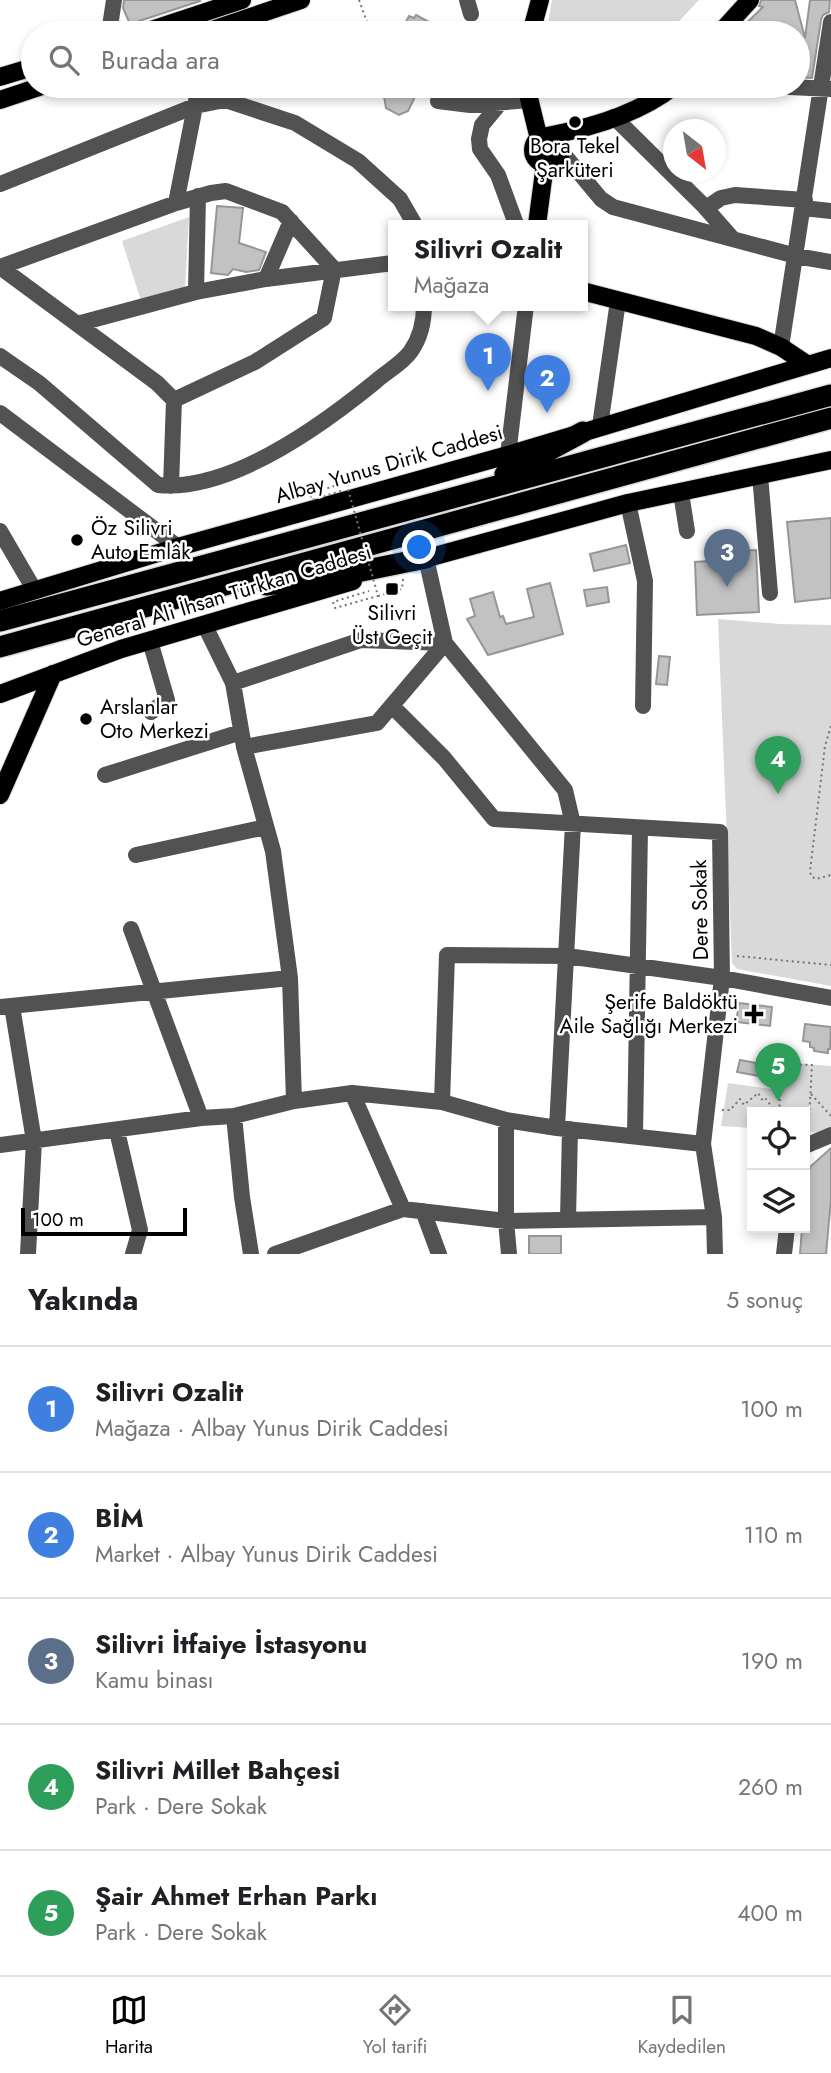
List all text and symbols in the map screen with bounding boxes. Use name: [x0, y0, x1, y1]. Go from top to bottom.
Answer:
search box: [21, 21, 810, 98]
icon: search: [45, 41, 83, 79]
text: Burada ara: [101, 41, 220, 79]
marker: Bora Tekel Şarküteri: [567, 114, 583, 130]
north arrow: [663, 119, 726, 182]
place label: Bora Tekel Şarküteri: [530, 131, 620, 185]
popup: [388, 220, 588, 311]
text: Silivri Ozalit: [414, 230, 562, 268]
text: Mağaza: [414, 268, 489, 302]
pin: 1: [465, 333, 511, 391]
pin: 2: [524, 355, 570, 413]
street label: Albay Yunus Dirik Caddesi: [272, 417, 506, 511]
place label: Öz Silivri Auto Emlâk: [91, 513, 191, 567]
pin: 3: [704, 529, 750, 587]
your location: [402, 530, 436, 564]
marker: Öz Silivri Auto Emlâk: [69, 532, 85, 548]
street label: General Ali İhsan Türkkan Caddesi: [73, 537, 375, 655]
marker: Silivri Üst Geçit: [384, 581, 400, 597]
place label: Silivri Üst Geçit: [352, 598, 432, 652]
place label: Arslanlar Oto Merkezi: [100, 692, 209, 746]
marker: Arslanlar Oto Merkezi: [78, 711, 94, 727]
pin: 4: [755, 736, 801, 794]
street label: Dere Sokak: [684, 859, 716, 961]
place label: Şerife Baldöktü Aile Sağlığı Merkezi: [560, 987, 738, 1041]
marker: Şerife Baldöktü Aile Sağlığı Merkezi: [744, 1004, 764, 1024]
pin: 5: [755, 1043, 801, 1101]
map controls: [747, 1107, 810, 1233]
button: locate: [747, 1107, 810, 1170]
button: layers: [747, 1170, 810, 1233]
scale bar: [21, 1205, 187, 1237]
text: 100 m: [32, 1206, 84, 1233]
text: Yakında: [28, 1278, 139, 1321]
text: 5 sonuç: [726, 1283, 803, 1317]
text: Silivri Ozalit: [95, 1373, 243, 1411]
text: 1: [45, 1392, 57, 1426]
text: 100 m: [740, 1392, 803, 1426]
text: Mağaza · Albay Yunus Dirik Caddesi: [95, 1411, 449, 1445]
text: BİM: [95, 1499, 144, 1537]
text: 2: [43, 1518, 59, 1552]
text: 110 m: [744, 1518, 803, 1552]
text: Market · Albay Yunus Dirik Caddesi: [95, 1537, 438, 1571]
text: Silivri İtfaiye İstasyonu: [95, 1625, 367, 1663]
text: 3: [44, 1644, 58, 1678]
text: 190 m: [741, 1644, 803, 1678]
text: Kamu binası: [95, 1663, 213, 1697]
text: Silivri Millet Bahçesi: [95, 1751, 340, 1789]
text: 4: [43, 1770, 59, 1804]
text: 260 m: [738, 1770, 803, 1804]
text: Park · Dere Sokak: [95, 1789, 267, 1823]
text: Şair Ahmet Erhan Parkı: [95, 1877, 377, 1915]
text: 5: [44, 1896, 58, 1930]
text: 400 m: [737, 1896, 803, 1930]
text: Park · Dere Sokak: [95, 1915, 267, 1949]
tab: Harita: [105, 1991, 153, 2060]
tab: Yol tarifi: [363, 1991, 427, 2060]
tab: Kaydedilen: [637, 1991, 726, 2060]

